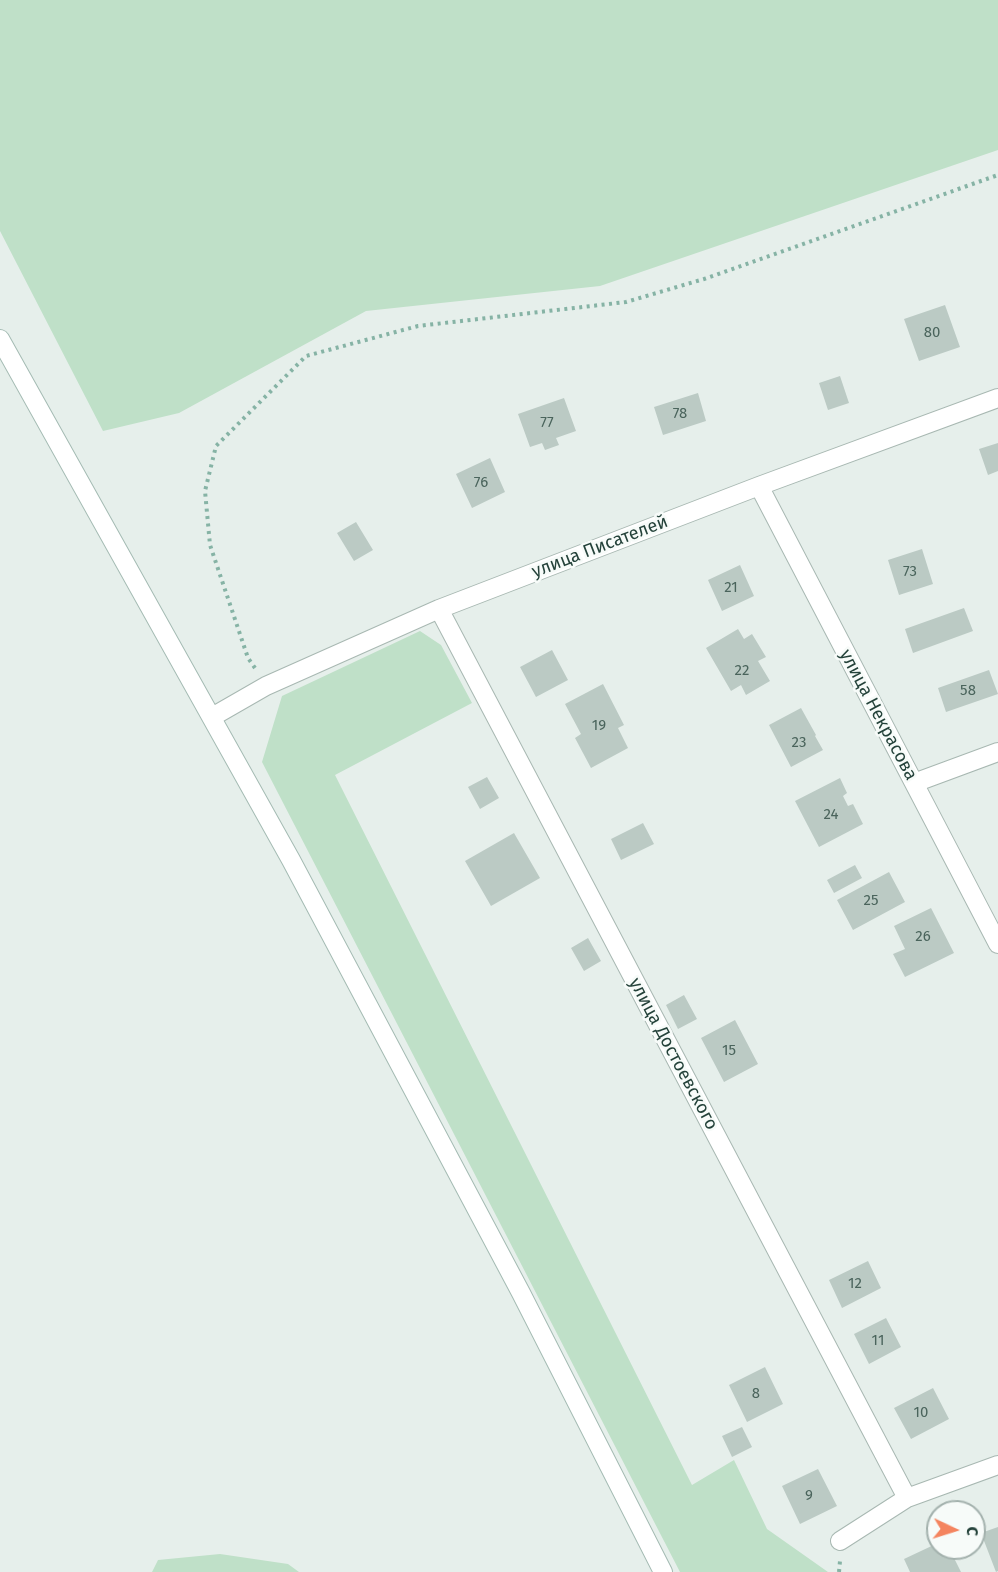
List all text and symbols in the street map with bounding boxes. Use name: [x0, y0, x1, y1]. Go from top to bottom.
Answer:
house number: 80: [924, 324, 940, 342]
house number: 78: [673, 405, 687, 423]
house number: 77: [540, 414, 554, 432]
house number: 76: [474, 474, 488, 492]
street label: улица Писателей: [529, 511, 671, 583]
house number: 73: [903, 563, 917, 581]
house number: 21: [724, 579, 738, 597]
street label: улица Некрасова: [834, 646, 922, 784]
house number: 22: [735, 662, 749, 680]
house number: 58: [960, 682, 976, 700]
house number: 19: [592, 717, 606, 735]
house number: 23: [792, 734, 806, 752]
house number: 24: [824, 806, 838, 824]
house number: 25: [864, 892, 878, 910]
house number: 26: [915, 928, 931, 946]
street label: улица Достоевского: [624, 974, 722, 1134]
house number: 15: [722, 1042, 736, 1060]
house number: 12: [848, 1275, 862, 1293]
house number: 11: [872, 1332, 884, 1350]
house number: 8: [752, 1385, 760, 1403]
house number: 10: [914, 1404, 928, 1422]
house number: 9: [805, 1487, 813, 1505]
north arrow: [926, 1500, 986, 1560]
text: С: [963, 1526, 982, 1536]

